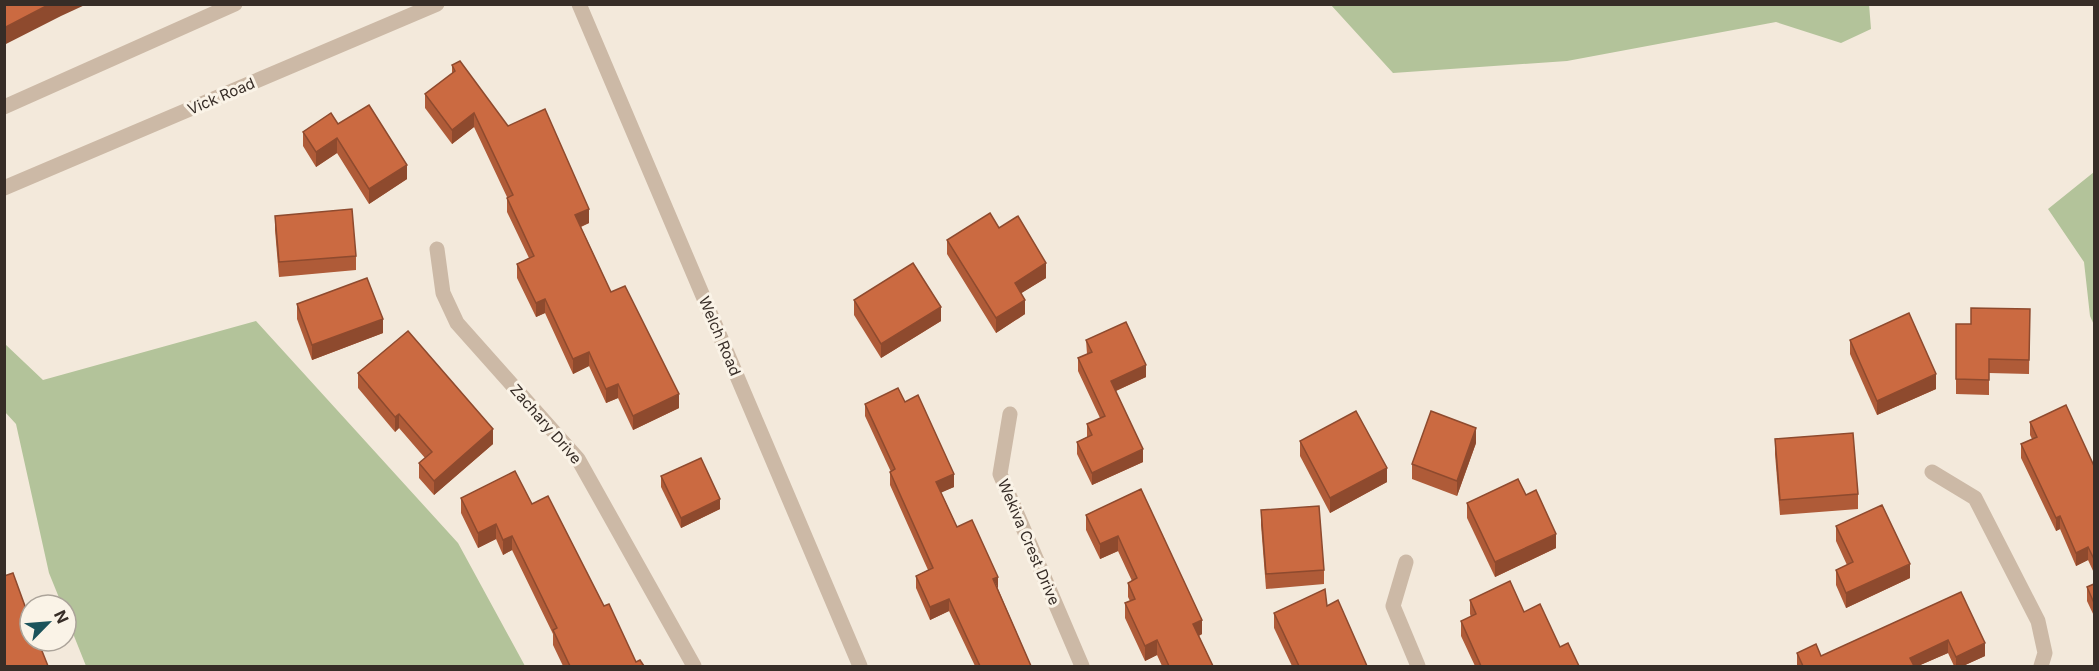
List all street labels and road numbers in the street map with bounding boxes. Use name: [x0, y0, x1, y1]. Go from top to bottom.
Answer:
street label: Vick Road: [185, 73, 257, 119]
street label: Welch Road: [695, 294, 745, 378]
street label: Zachary Drive: [506, 380, 586, 468]
street label: Wekiva Crest Drive: [994, 476, 1064, 608]

